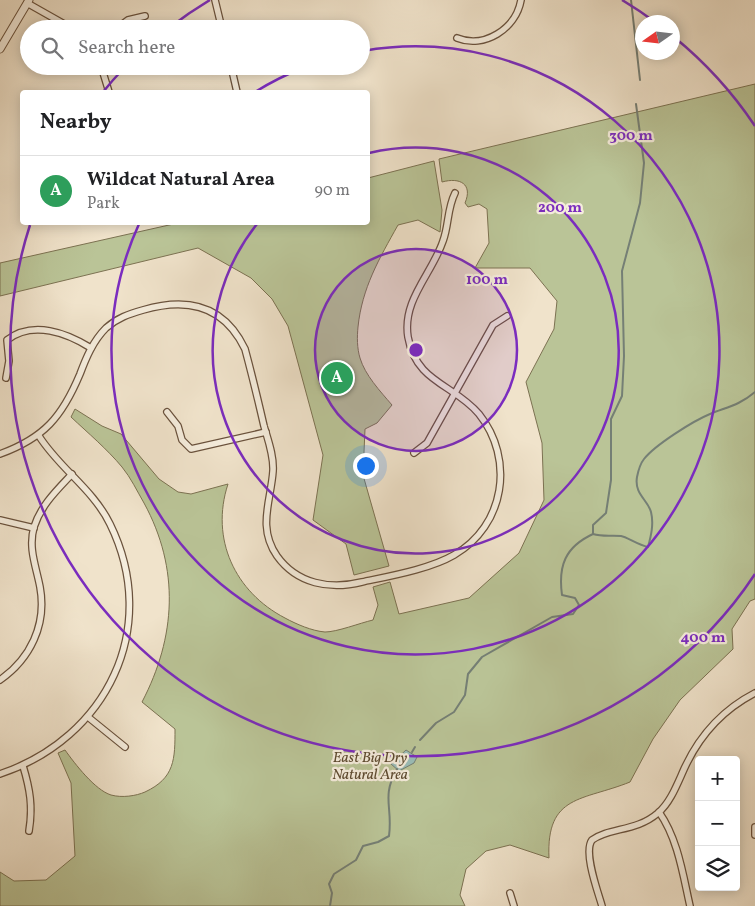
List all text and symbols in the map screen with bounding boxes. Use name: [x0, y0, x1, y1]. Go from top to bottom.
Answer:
north arrow: [635, 15, 680, 60]
search box: [20, 20, 370, 75]
icon: search: [38, 34, 66, 62]
text: Search here: [78, 35, 175, 61]
text: Nearby: [40, 108, 111, 137]
text: 300 m: [609, 126, 653, 147]
text: Wildcat Natural Area: [87, 167, 275, 193]
text: A: [50, 180, 62, 202]
text: 90 m: [314, 180, 350, 202]
text: Park: [87, 193, 120, 215]
text: 200 m: [538, 198, 582, 219]
text: 100 m: [466, 270, 509, 291]
centre of rings: [407, 341, 425, 359]
pin: A: [321, 359, 353, 397]
your location: [353, 453, 379, 479]
text: 400 m: [681, 628, 726, 649]
park label: East Big Dry Natural Area: [332, 748, 408, 786]
map controls: [695, 756, 740, 891]
button: +: [695, 756, 740, 801]
button: −: [695, 801, 740, 846]
button: layers: [695, 846, 740, 891]

